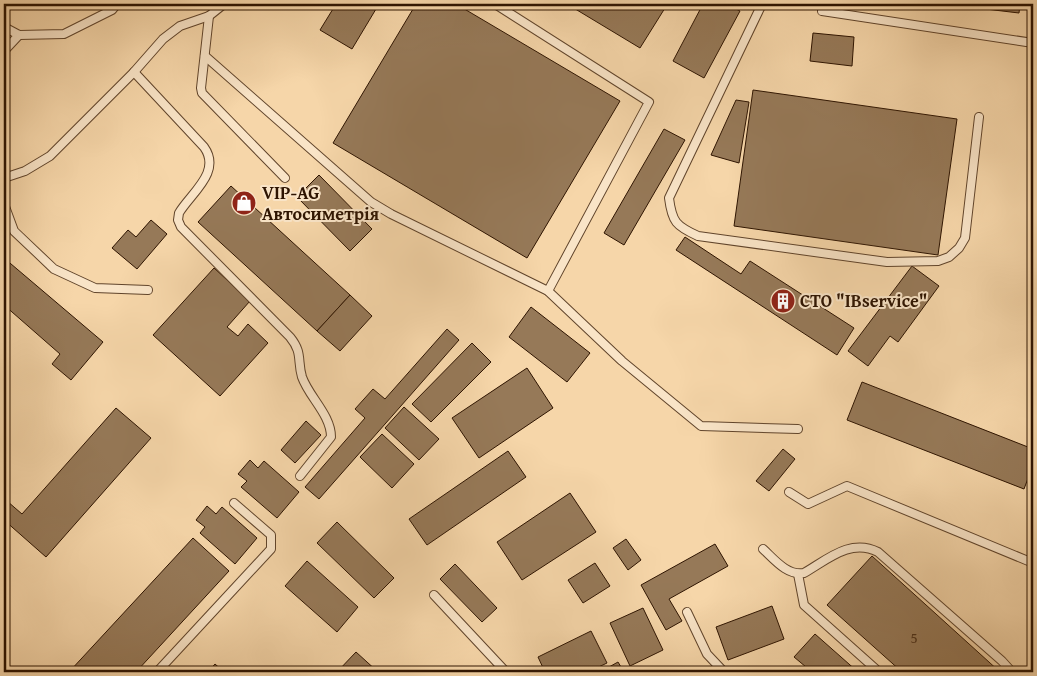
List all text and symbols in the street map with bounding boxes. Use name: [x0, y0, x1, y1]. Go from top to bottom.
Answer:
place label: VIP-AG Автосиметрія: [262, 179, 380, 227]
shop icon: VIP-AG Автосиметрія: [231, 190, 257, 216]
place label: СТО "IBservice": [800, 287, 928, 314]
building icon: СТО "IBservice": [770, 288, 796, 314]
house number: 5: [910, 627, 918, 648]

